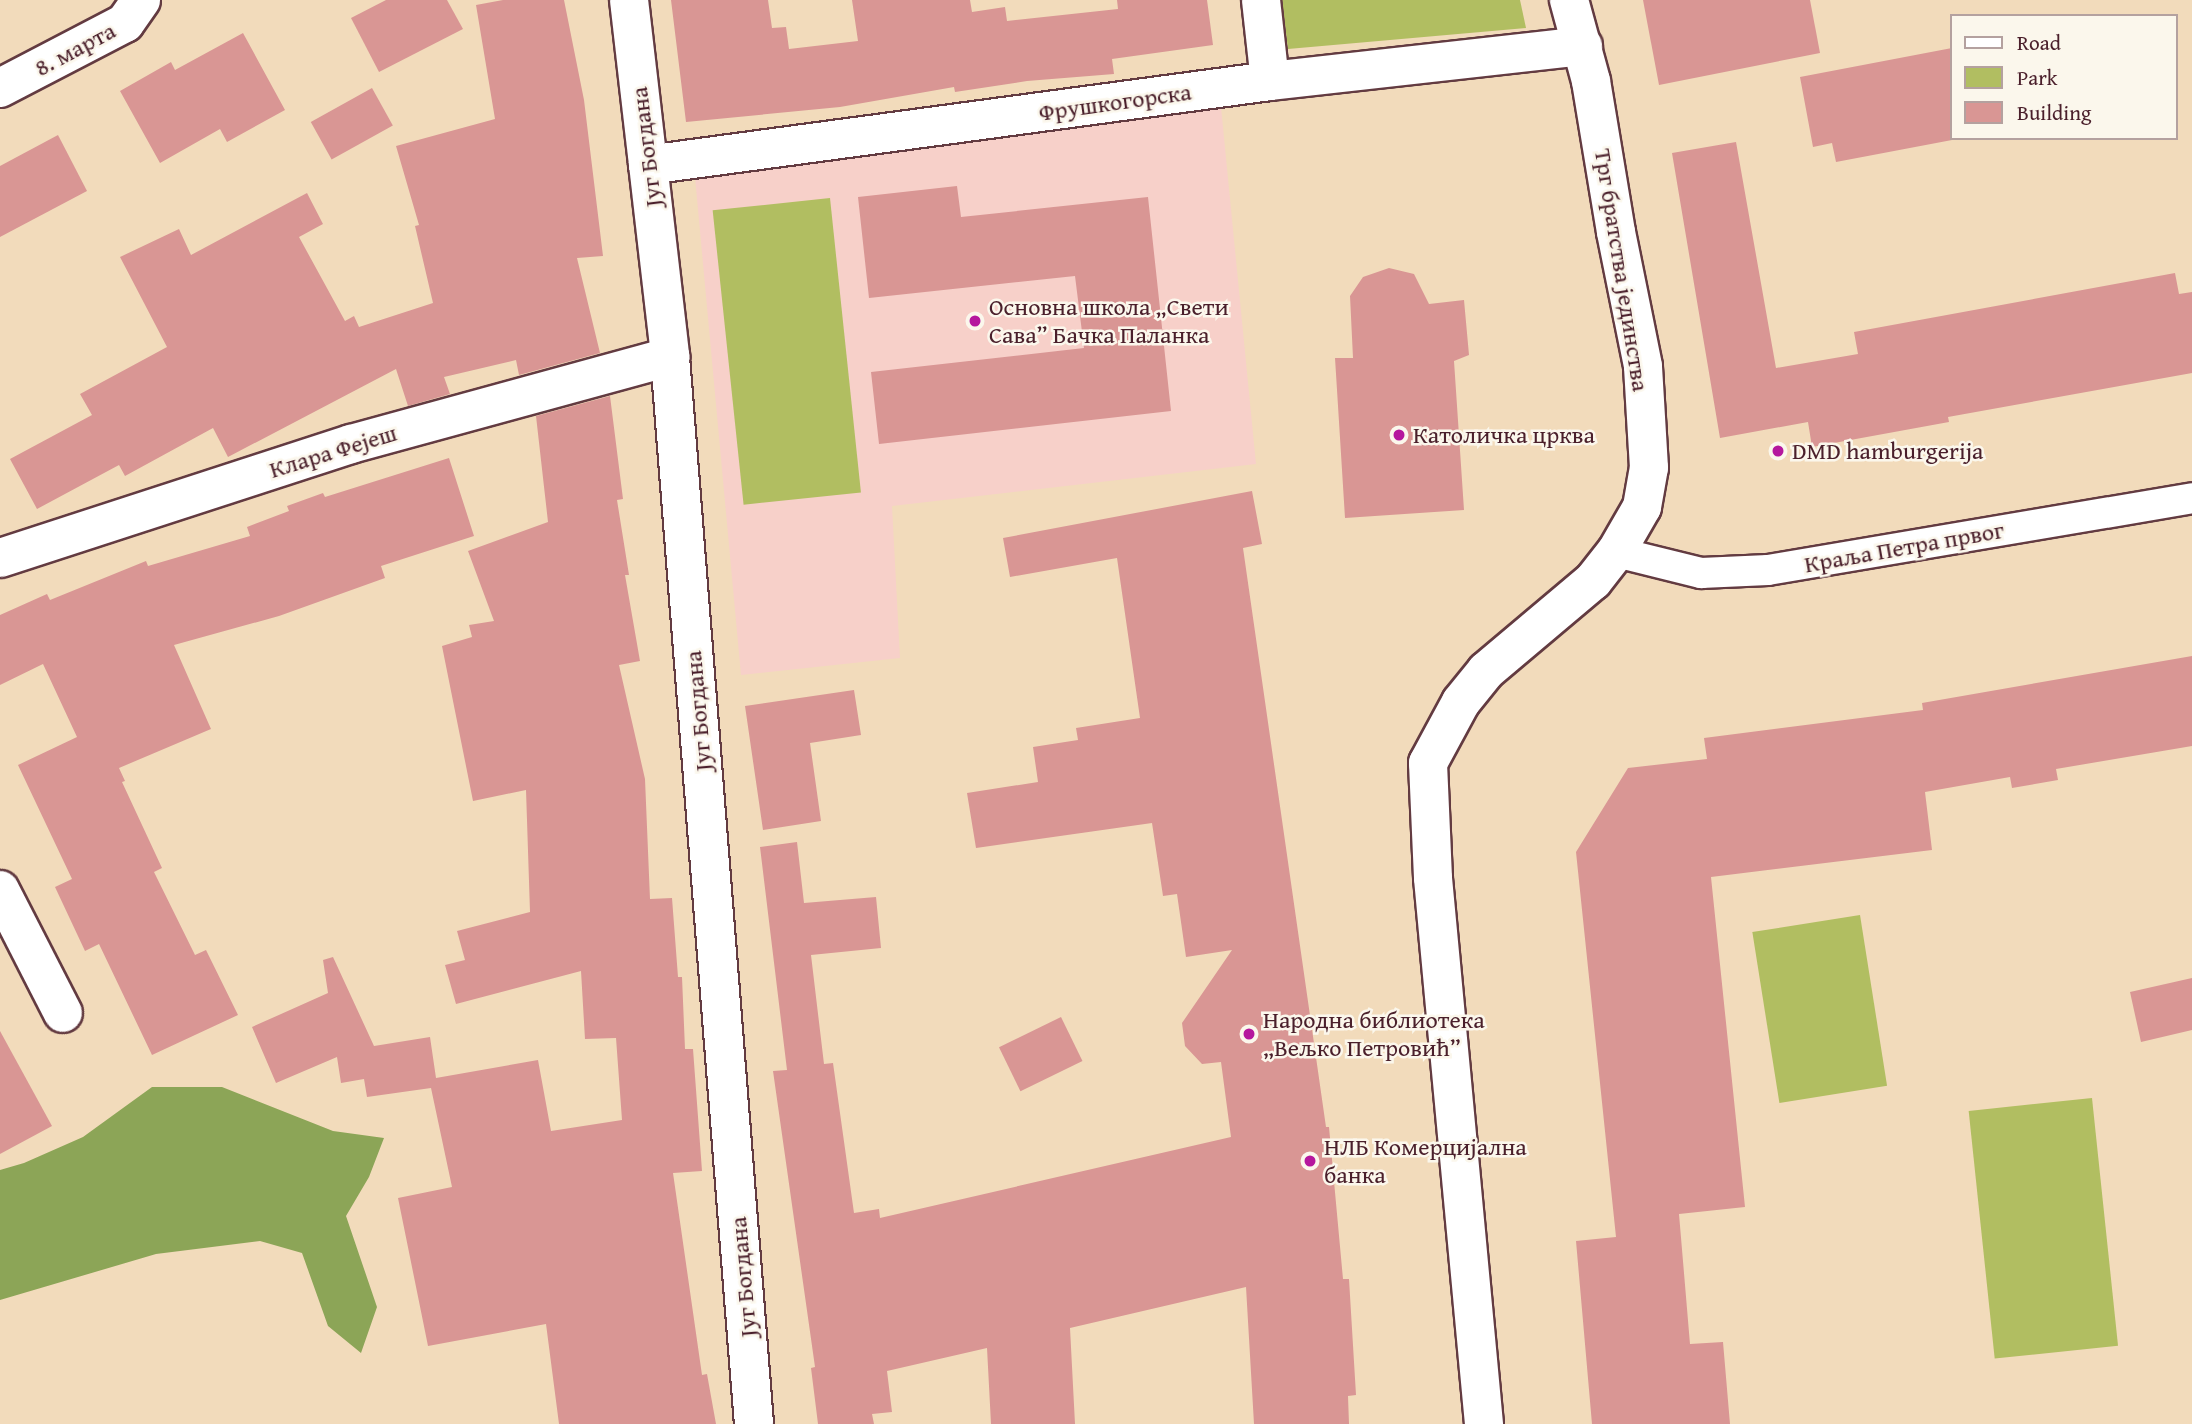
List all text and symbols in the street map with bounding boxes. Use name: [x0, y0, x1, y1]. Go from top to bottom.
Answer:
legend: [1951, 14, 2178, 140]
street label: 8. марта: [30, 16, 120, 82]
text: Road: [2017, 27, 2061, 58]
text: Park: [2017, 62, 2058, 93]
street label: Фрушкогорска: [1037, 77, 1193, 127]
street label: Југ Богдана: [624, 85, 668, 209]
text: Building: [2017, 97, 2091, 128]
street label: Трг братства јединства: [1589, 147, 1655, 393]
place label: Основна школа „Свети Сава” Бачка Паланка: [989, 293, 1229, 349]
marker: Основна школа „Свети Сава” Бачка Паланка: [967, 313, 983, 329]
street label: Клара Фејеш: [266, 418, 400, 484]
place label: Католичка црква: [1413, 421, 1595, 449]
marker: Католичка црква: [1391, 427, 1407, 443]
place label: DMD hamburgerija: [1792, 437, 1983, 465]
marker: DMD hamburgerija: [1770, 443, 1786, 459]
street label: Краља Петра првог: [1802, 515, 2006, 579]
street label: Југ Богдана: [678, 649, 718, 773]
place label: Народна библиотека „Вељко Петровић”: [1263, 1006, 1485, 1062]
marker: Народна библиотека „Вељко Петровић”: [1241, 1026, 1257, 1042]
place label: НЛБ Комерцијална банка: [1324, 1133, 1527, 1189]
marker: НЛБ Комерцијална банка: [1302, 1153, 1318, 1169]
street label: Југ Богдана: [723, 1215, 763, 1339]

